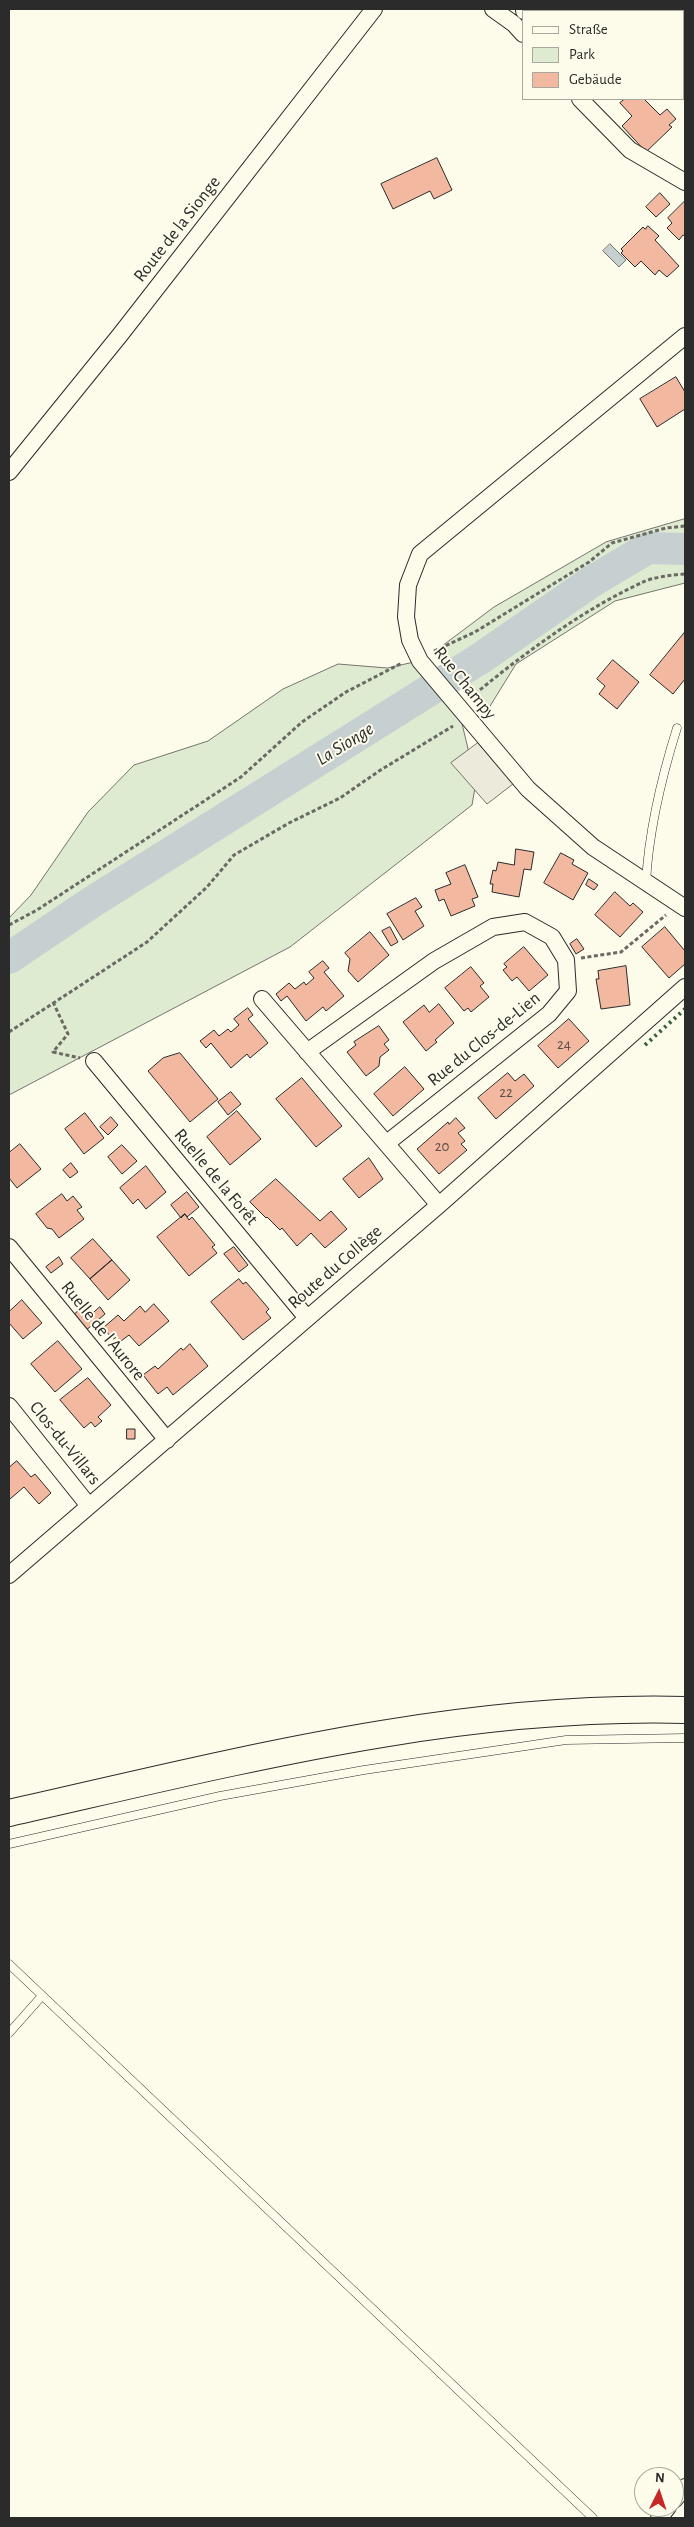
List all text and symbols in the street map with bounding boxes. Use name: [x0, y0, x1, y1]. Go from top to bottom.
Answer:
legend: [522, 10, 684, 100]
text: Straße: [569, 22, 608, 37]
text: Park: [569, 47, 595, 62]
text: Gebäude: [569, 72, 622, 87]
street label: Route de la Sionge: [129, 172, 225, 286]
street label: Rue Champy: [429, 642, 501, 724]
water label: La Sionge: [312, 718, 378, 770]
street label: Rue du Clos-de-Lien: [423, 987, 545, 1091]
house number: 24: [557, 1035, 571, 1053]
house number: 22: [499, 1083, 513, 1101]
street label: Ruelle de la Forêt: [169, 1124, 263, 1230]
house number: 20: [435, 1137, 449, 1155]
street label: Route du Collège: [284, 1220, 386, 1314]
street label: Ruelle de l'Aurore: [56, 1277, 150, 1385]
street label: Clos-du-Villars: [25, 1397, 105, 1489]
north arrow: [634, 2467, 684, 2517]
text: N: [655, 2471, 665, 2485]

